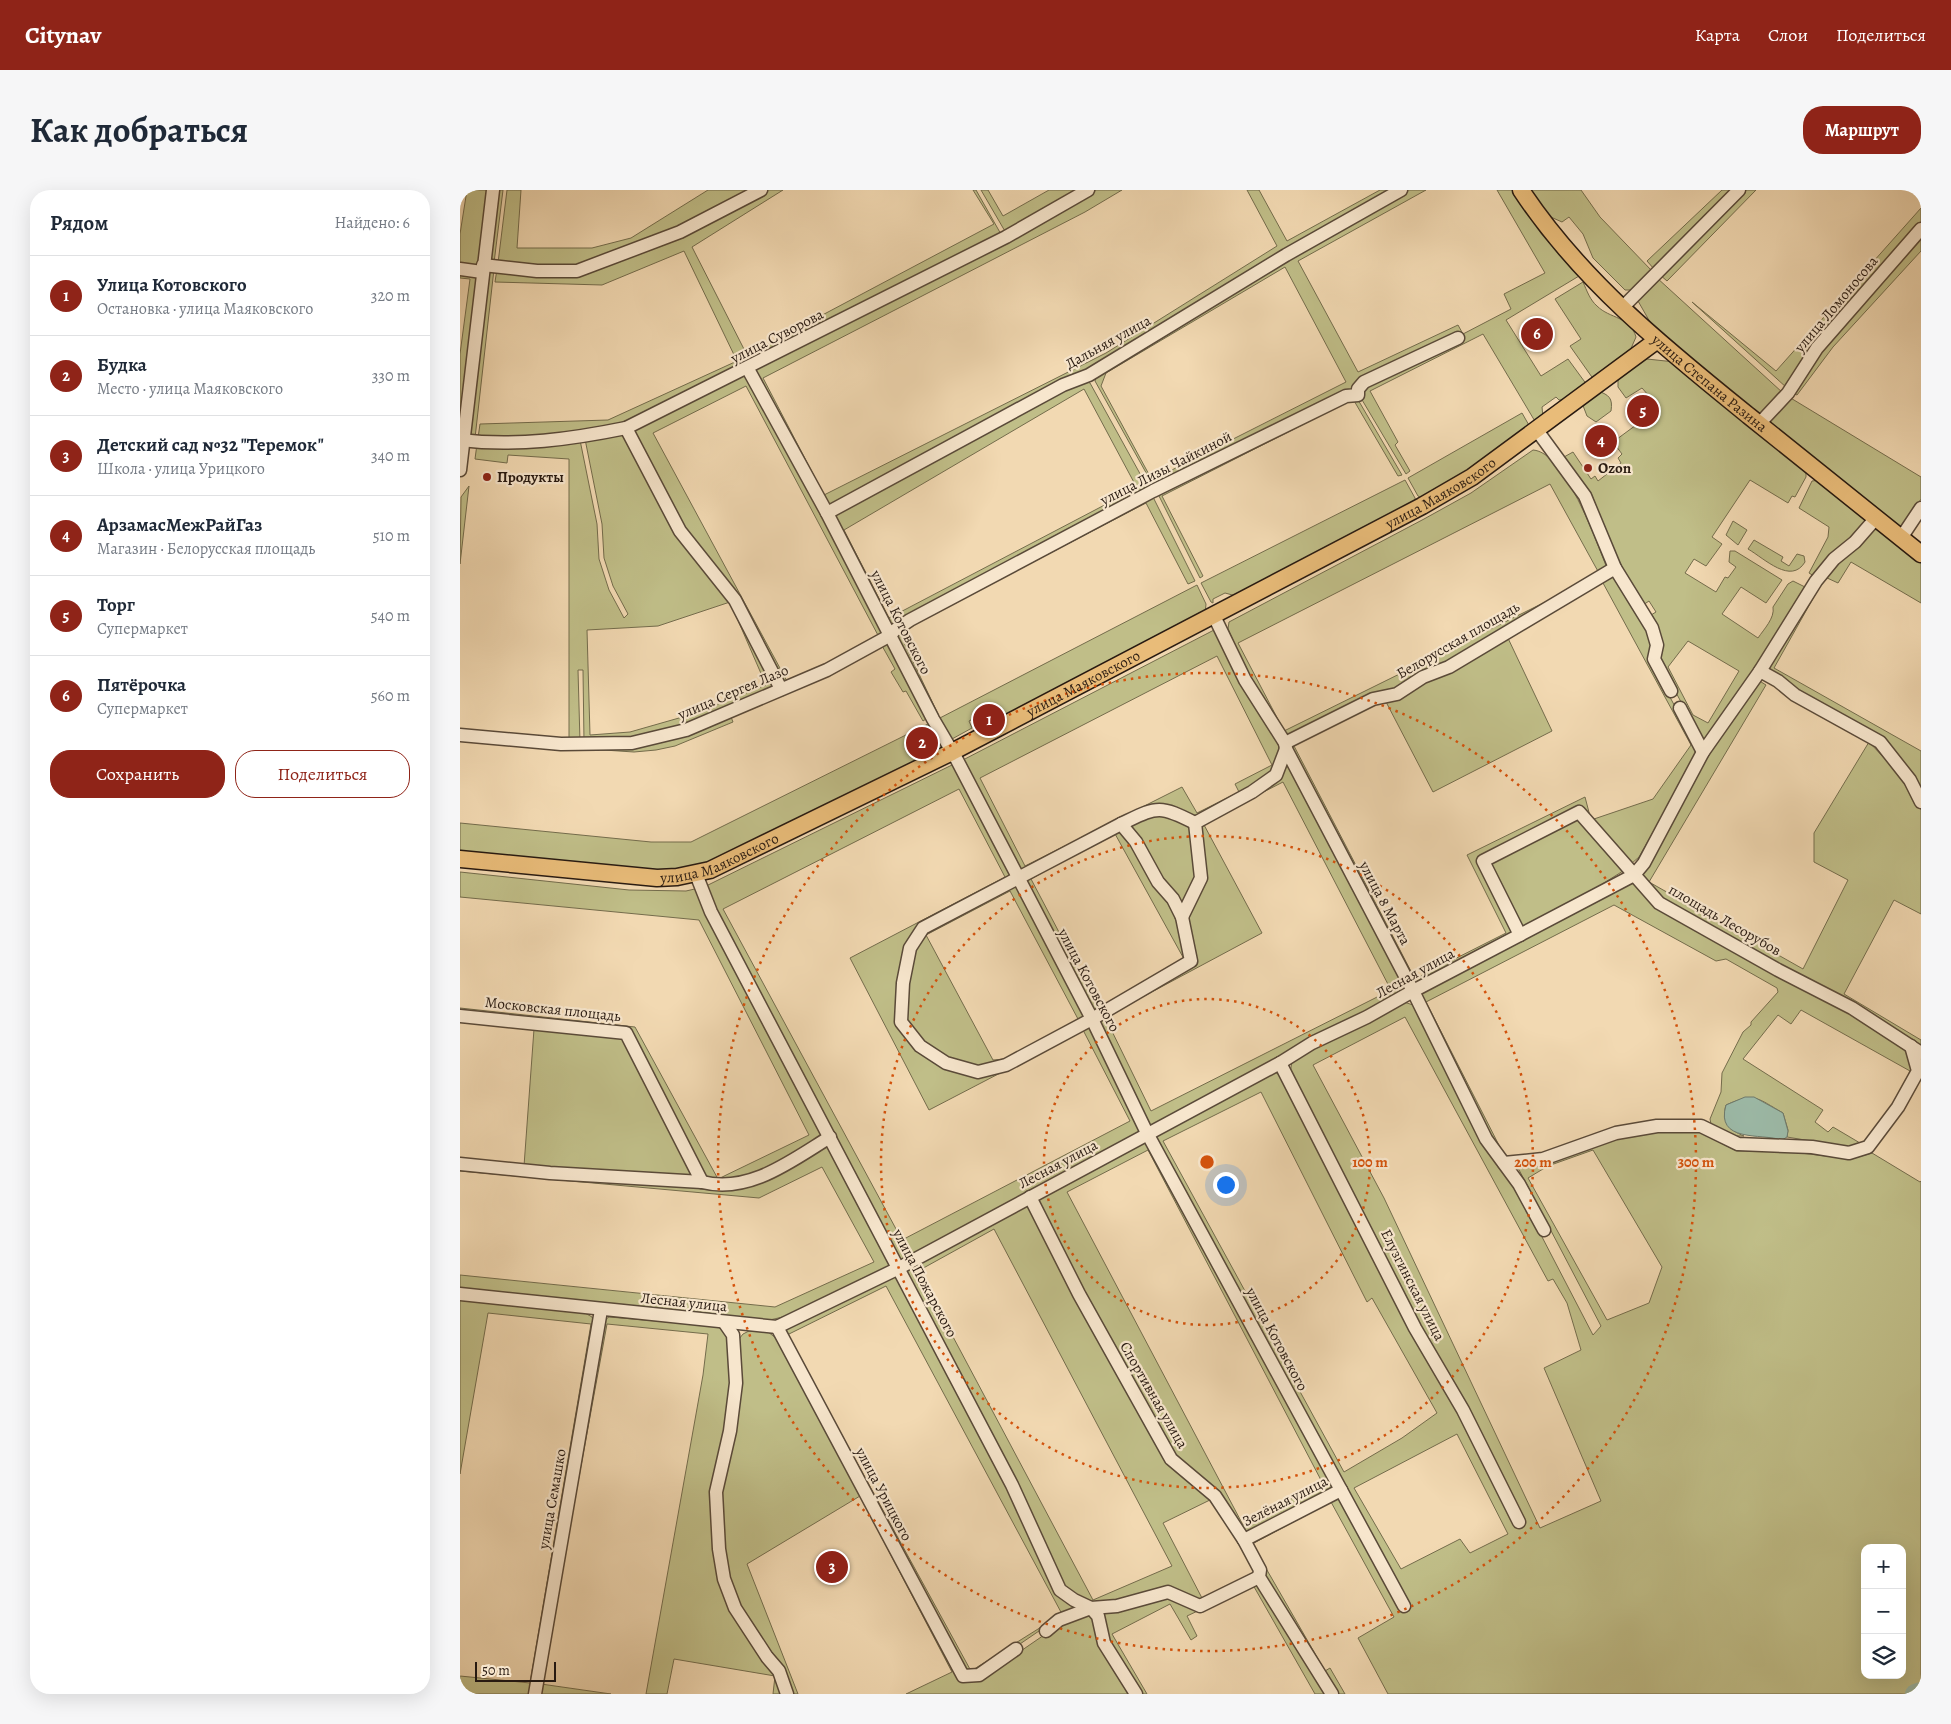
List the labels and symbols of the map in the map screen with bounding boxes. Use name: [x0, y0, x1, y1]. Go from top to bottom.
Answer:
street label: улица Ломоносова: [1789, 251, 1882, 357]
street label: улица Суворова: [726, 304, 827, 368]
street label: Дальняя улица: [1062, 310, 1154, 374]
pin: 6: [1521, 315, 1553, 353]
street label: улица Степана Разина: [1647, 329, 1772, 437]
pin: 5: [1627, 392, 1659, 430]
pin: 4: [1585, 422, 1617, 460]
street label: улица Лизы Чайкиной: [1096, 426, 1235, 510]
street label: улица Маяковского: [1381, 453, 1500, 534]
place label: Ozon: [1598, 458, 1632, 478]
marker: Ozon: [1582, 462, 1594, 474]
place label: Продукты: [497, 467, 564, 487]
marker: Продукты: [481, 471, 493, 483]
street label: улица Котовского: [866, 565, 936, 678]
street label: Белорусская площадь: [1393, 596, 1524, 683]
street label: улица Маяковского: [1022, 645, 1144, 722]
street label: улица Сергея Лазо: [674, 660, 791, 725]
pin: 1: [973, 701, 1005, 739]
pin: 2: [906, 724, 938, 762]
street label: улица Маяковского: [659, 828, 782, 888]
street label: улица 8 Марта: [1354, 857, 1416, 949]
street label: площадь Лесорубов: [1665, 880, 1785, 960]
street label: улица Котовского: [1053, 924, 1125, 1035]
street label: Лесная улица: [1372, 943, 1458, 1003]
street label: Московская площадь: [484, 992, 622, 1026]
street label: Лесная улица: [1015, 1135, 1101, 1193]
text: 100 m: [1352, 1152, 1388, 1172]
text: 200 m: [1514, 1152, 1552, 1172]
text: 300 m: [1678, 1152, 1715, 1172]
centre of rings: [1198, 1153, 1216, 1171]
your location: [1213, 1172, 1239, 1198]
street label: улица Пожарского: [888, 1224, 962, 1341]
street label: Елузгинская улица: [1376, 1226, 1450, 1344]
street label: улица Котовского: [1241, 1283, 1313, 1394]
street label: Лесная улица: [640, 1288, 728, 1316]
street label: Спортивная улица: [1115, 1338, 1193, 1452]
street label: улица Урицкого: [850, 1443, 917, 1544]
street label: улица Семашко: [533, 1447, 571, 1552]
street label: Зелёная улица: [1239, 1471, 1331, 1531]
pin: 3: [816, 1548, 848, 1586]
scale bar: [475, 1659, 556, 1682]

